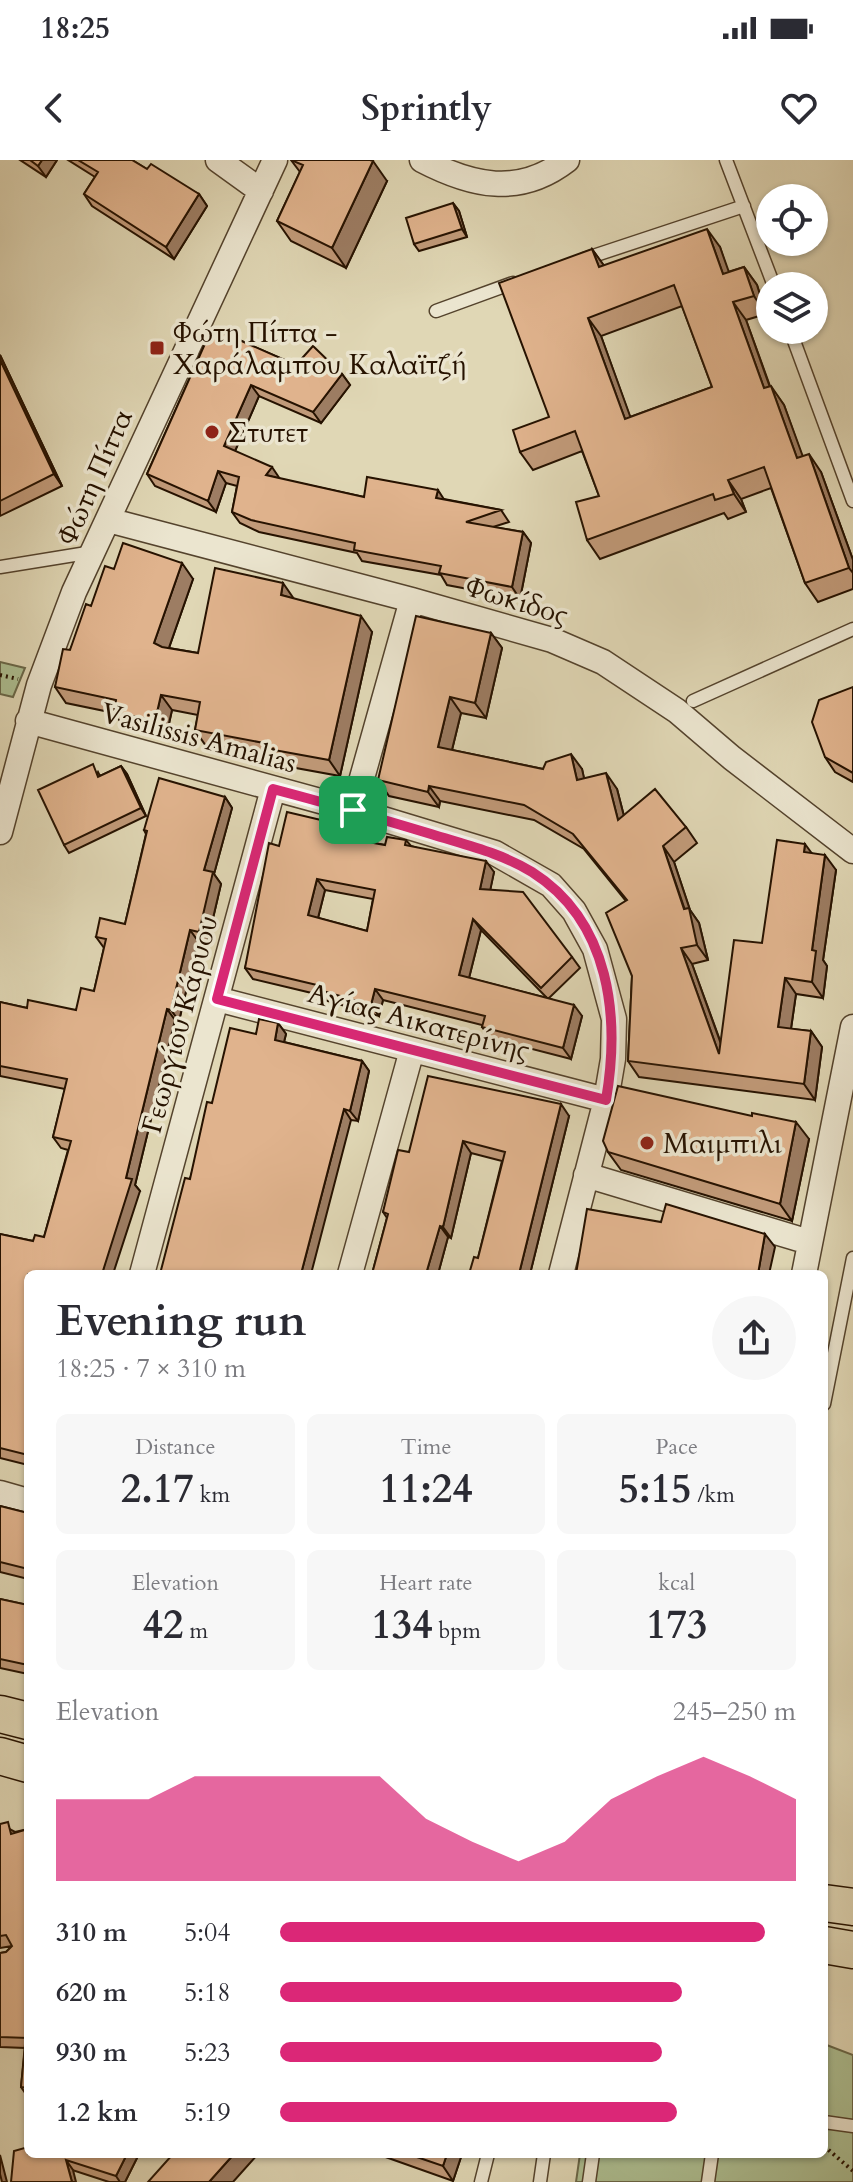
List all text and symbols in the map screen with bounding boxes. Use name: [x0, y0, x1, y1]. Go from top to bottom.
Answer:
text: 18:25: [40, 8, 110, 49]
text: Sprintly: [361, 84, 492, 133]
icon: back: [32, 86, 76, 130]
icon: heart: [777, 86, 821, 130]
map controls: [756, 184, 828, 344]
button: locate: [756, 184, 828, 256]
button: layers: [756, 272, 828, 344]
place label: Φώτη Πίττα - Χαράλαμπου Καλαϊτζή: [173, 314, 467, 384]
marker: Φώτη Πίττα - Χαράλαμπου Καλαϊτζή: [148, 339, 166, 357]
street label: Φώτη Πίττα: [48, 404, 142, 551]
place label: Στυτετ: [228, 414, 308, 452]
marker: Στυτετ: [203, 423, 221, 441]
street label: Φωκίδος: [461, 567, 573, 635]
street label: Vasilissis Amalias: [97, 694, 301, 782]
pin: [319, 776, 387, 844]
icon: arrive: [331, 788, 375, 832]
street label: Γεωργίου Κάρυου: [133, 911, 227, 1137]
street label: Αγίας Αικατερίνης: [304, 974, 534, 1070]
place label: Μαιμπιλι: [663, 1125, 782, 1163]
marker: Μαιμπιλι: [638, 1134, 656, 1152]
text: Evening run: [56, 1291, 306, 1351]
button: share: [712, 1296, 796, 1380]
text: 18:25 · 7 × 310 m: [56, 1351, 246, 1386]
text: Distance: [135, 1432, 216, 1462]
text: Time: [401, 1432, 451, 1462]
text: Pace: [655, 1432, 698, 1462]
text: 2.17: [121, 1462, 194, 1517]
text: 11:24: [379, 1462, 473, 1517]
text: 5:15: [618, 1462, 691, 1517]
text: km: [194, 1480, 230, 1510]
text: /km: [691, 1480, 735, 1510]
text: Elevation: [132, 1568, 219, 1598]
text: Heart rate: [379, 1568, 473, 1598]
text: kcal: [658, 1568, 695, 1598]
text: 42: [143, 1598, 184, 1653]
text: 134: [371, 1598, 433, 1653]
text: 173: [646, 1598, 707, 1653]
text: m: [184, 1616, 208, 1646]
text: bpm: [433, 1616, 481, 1646]
text: Elevation: [56, 1694, 159, 1729]
text: 245–250 m: [673, 1694, 796, 1729]
text: 310 m: [56, 1915, 127, 1950]
text: 5:04: [184, 1915, 231, 1950]
text: 620 m: [56, 1975, 127, 2010]
text: 5:18: [184, 1975, 231, 2010]
text: 930 m: [56, 2035, 127, 2070]
text: 5:23: [184, 2035, 231, 2070]
text: 1.2 km: [56, 2095, 137, 2130]
text: 5:19: [184, 2095, 231, 2130]

